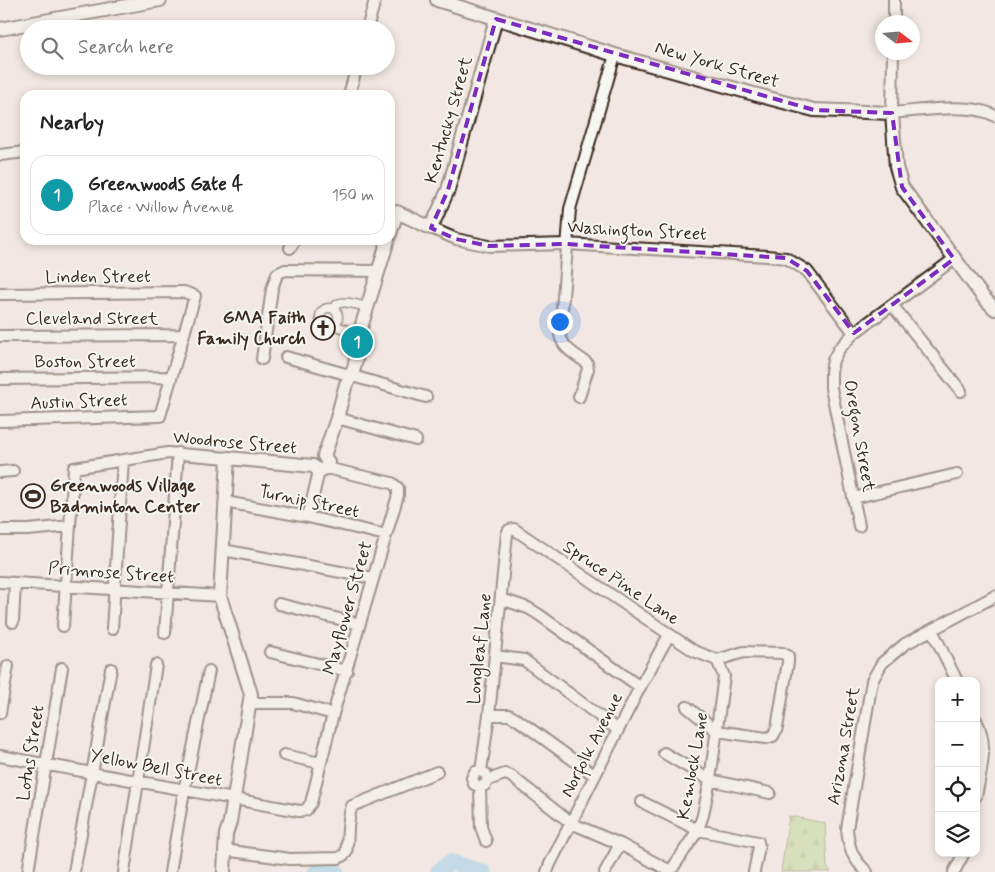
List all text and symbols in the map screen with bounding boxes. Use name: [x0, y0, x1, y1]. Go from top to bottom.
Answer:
north arrow: [875, 15, 920, 60]
search box: [20, 20, 395, 75]
icon: search: [38, 34, 66, 62]
text: Search here: [78, 35, 174, 60]
street label: New York Street: [652, 36, 782, 94]
street label: Kentucky Street: [419, 53, 479, 186]
text: Nearby: [40, 109, 104, 137]
text: Greenwoods Gate 4: [88, 172, 243, 197]
text: 1: [53, 185, 61, 206]
text: 150 m: [332, 185, 374, 206]
text: Place · Willow Avenue: [88, 197, 234, 218]
street label: Washington Street: [566, 215, 708, 249]
street label: Linden Street: [45, 265, 151, 289]
place label: GMA Faith Family Church: [197, 306, 306, 351]
street label: Cleveland Street: [26, 307, 159, 331]
your location: [547, 309, 573, 335]
church icon: GMA Faith Family Church: [310, 315, 336, 341]
pin: 1: [341, 323, 373, 361]
street label: Boston Street: [34, 350, 136, 374]
street label: Oregon Street: [835, 378, 881, 495]
street label: Austin Street: [30, 388, 128, 416]
street label: Woodrose Street: [172, 426, 298, 460]
place label: Greenwoods Village Badminton Center: [50, 474, 200, 519]
street label: Turnip Street: [256, 480, 362, 524]
sports icon: Greenwoods Village Badminton Center: [20, 483, 46, 509]
street label: Spruce Pine Lane: [558, 535, 684, 631]
street label: Mayflower Street: [317, 538, 379, 678]
street label: Primrose Street: [47, 557, 175, 589]
street label: Longleaf Lane: [462, 592, 499, 706]
map controls: [935, 677, 980, 857]
button: +: [935, 677, 980, 722]
street label: Arizona Street: [822, 685, 866, 807]
street label: Norfolk Avenue: [555, 688, 631, 802]
street label: Lotus Street: [12, 703, 50, 802]
street label: Kemlock Lane: [672, 710, 714, 822]
button: −: [935, 722, 980, 767]
street label: Yellow Bell Street: [88, 743, 224, 793]
button: locate: [935, 767, 980, 812]
button: layers: [935, 812, 980, 857]

